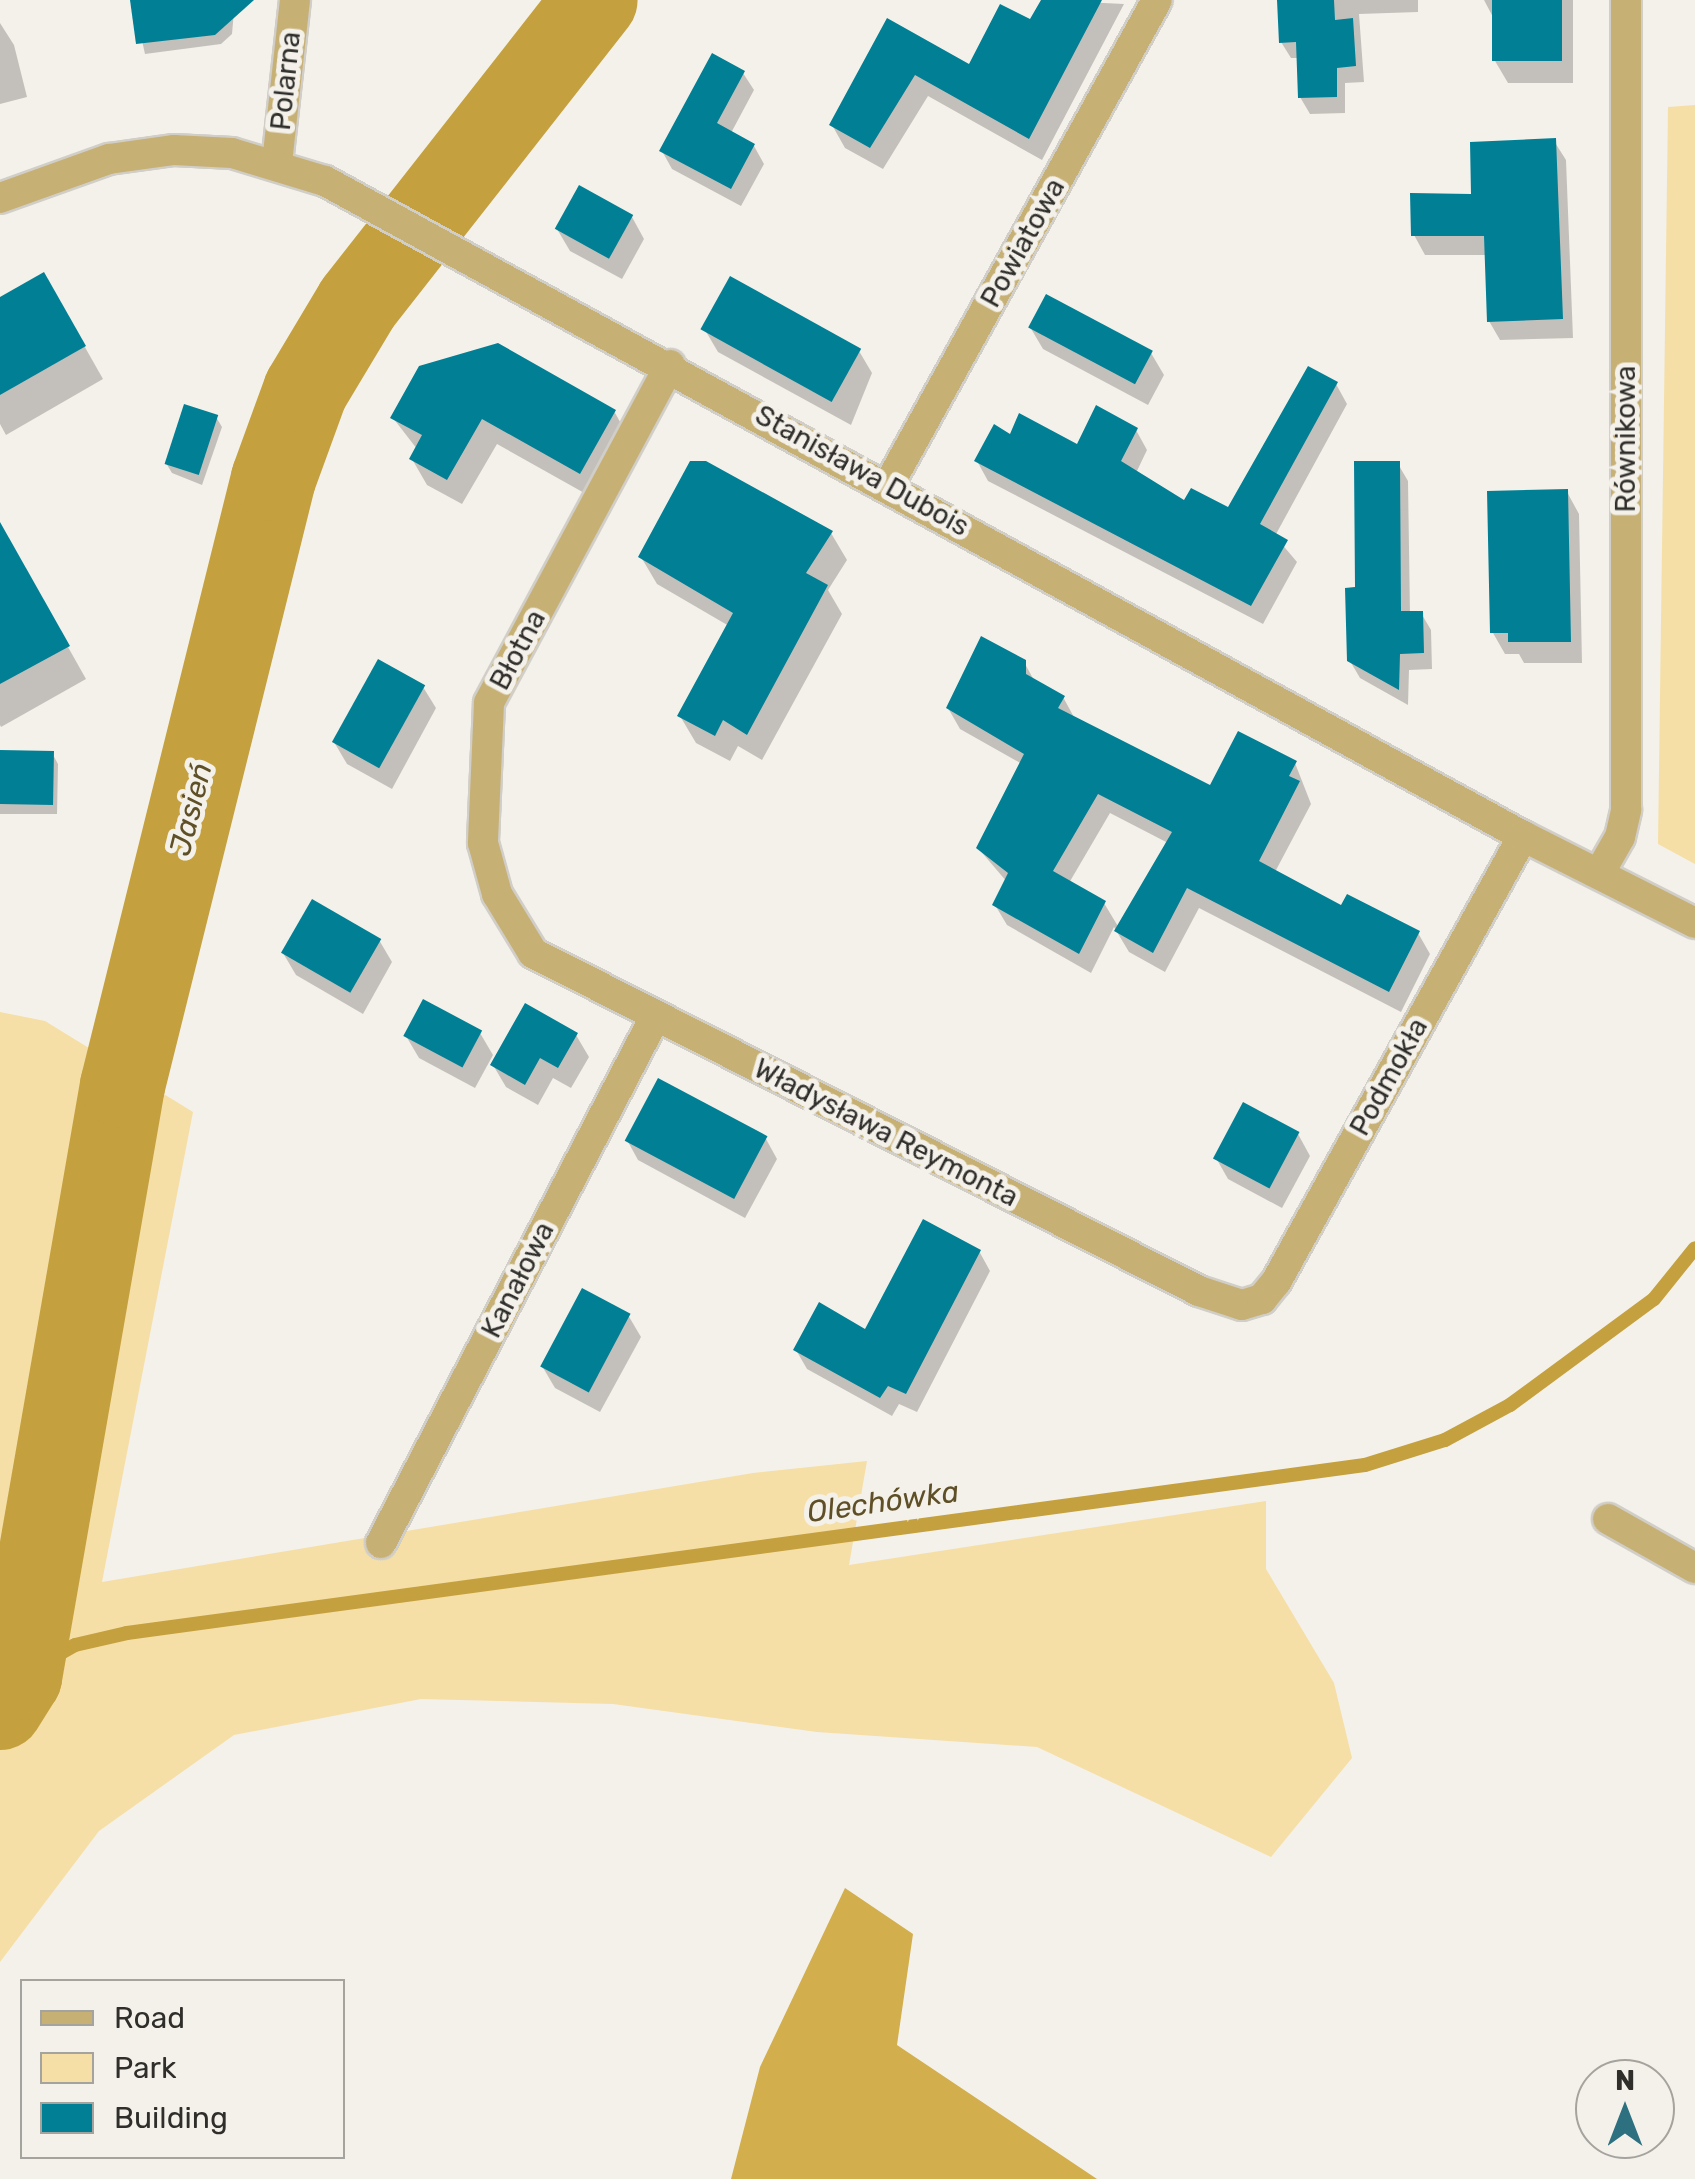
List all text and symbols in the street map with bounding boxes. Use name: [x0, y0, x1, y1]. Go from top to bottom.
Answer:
street label: Polarna: [264, 30, 308, 132]
street label: Powiatowa: [974, 173, 1072, 313]
street label: Równikowa: [1609, 366, 1643, 512]
street label: Stanisława Dubois: [749, 398, 975, 544]
street label: Błotna: [483, 604, 553, 696]
water label: Jasień: [162, 759, 220, 859]
street label: Podmokła: [1343, 1012, 1435, 1142]
street label: Władysława Reymonta: [748, 1052, 1024, 1214]
street label: Kanałowa: [475, 1216, 561, 1344]
water label: Olechówka: [805, 1474, 961, 1530]
legend: [20, 1979, 345, 2159]
text: Road: [114, 2000, 185, 2036]
text: Park: [114, 2050, 176, 2086]
north arrow: [1575, 2059, 1675, 2159]
text: N: [1615, 2064, 1635, 2097]
text: Building: [114, 2100, 228, 2136]

